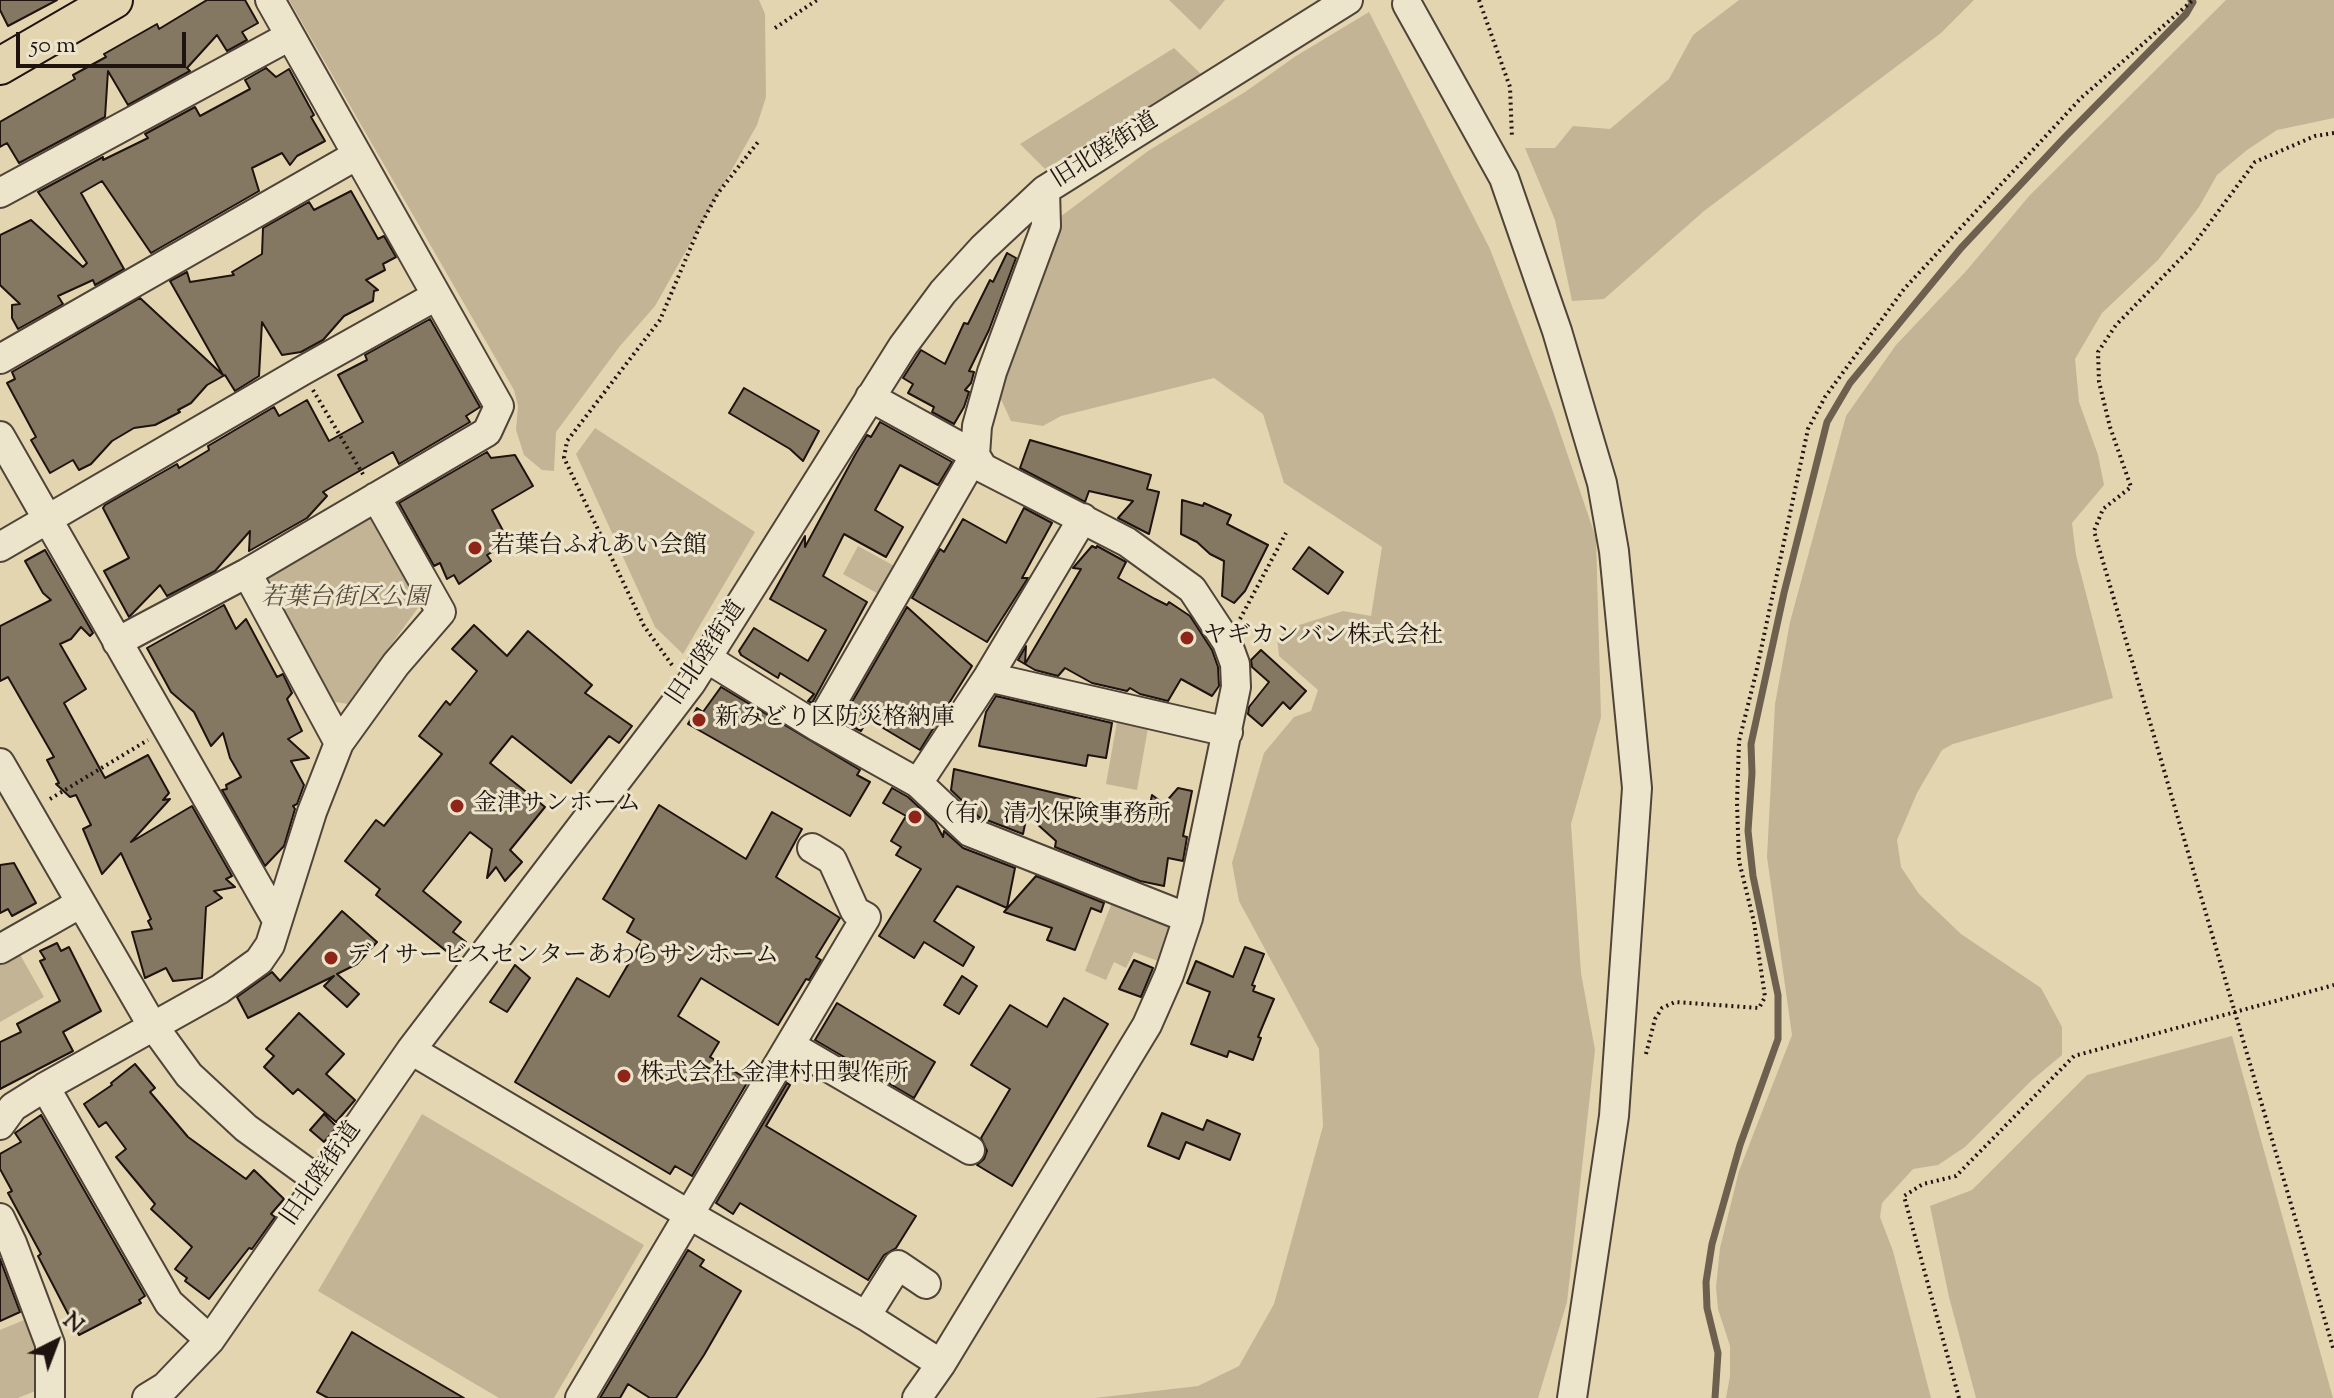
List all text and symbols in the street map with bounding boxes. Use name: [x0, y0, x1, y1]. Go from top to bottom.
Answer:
scale bar: [20, 16, 190, 66]
text: 50 m: [30, 29, 76, 63]
street label: 旧北陸街道: [1047, 108, 1165, 196]
place label: 若葉台ふれあい会館: [491, 534, 707, 562]
marker: 若葉台ふれあい会館: [466, 539, 484, 557]
park label: 若葉台街区公園: [261, 586, 429, 614]
street label: 旧北陸街道: [663, 596, 753, 712]
place label: ヤギカンバン株式会社: [1203, 624, 1443, 652]
marker: ヤギカンバン株式会社: [1178, 629, 1196, 647]
place label: 新みどり区防災格納庫: [715, 706, 955, 734]
marker: 新みどり区防災格納庫: [690, 711, 708, 729]
place label: 金津サンホーム: [473, 792, 641, 820]
marker: 金津サンホーム: [448, 797, 466, 815]
place label: （有）清水保険事務所: [931, 803, 1171, 831]
marker: （有）清水保険事務所: [906, 808, 924, 826]
place label: デイサービスセンターあわらサンホーム: [347, 944, 779, 972]
marker: デイサービスセンターあわらサンホーム: [322, 949, 340, 967]
place label: 株式会社 金津村田製作所: [640, 1062, 909, 1090]
marker: 株式会社 金津村田製作所: [615, 1067, 633, 1085]
street label: 旧北陸街道: [277, 1118, 369, 1232]
north arrow: [16, 1302, 96, 1382]
text: N: [55, 1306, 89, 1342]

